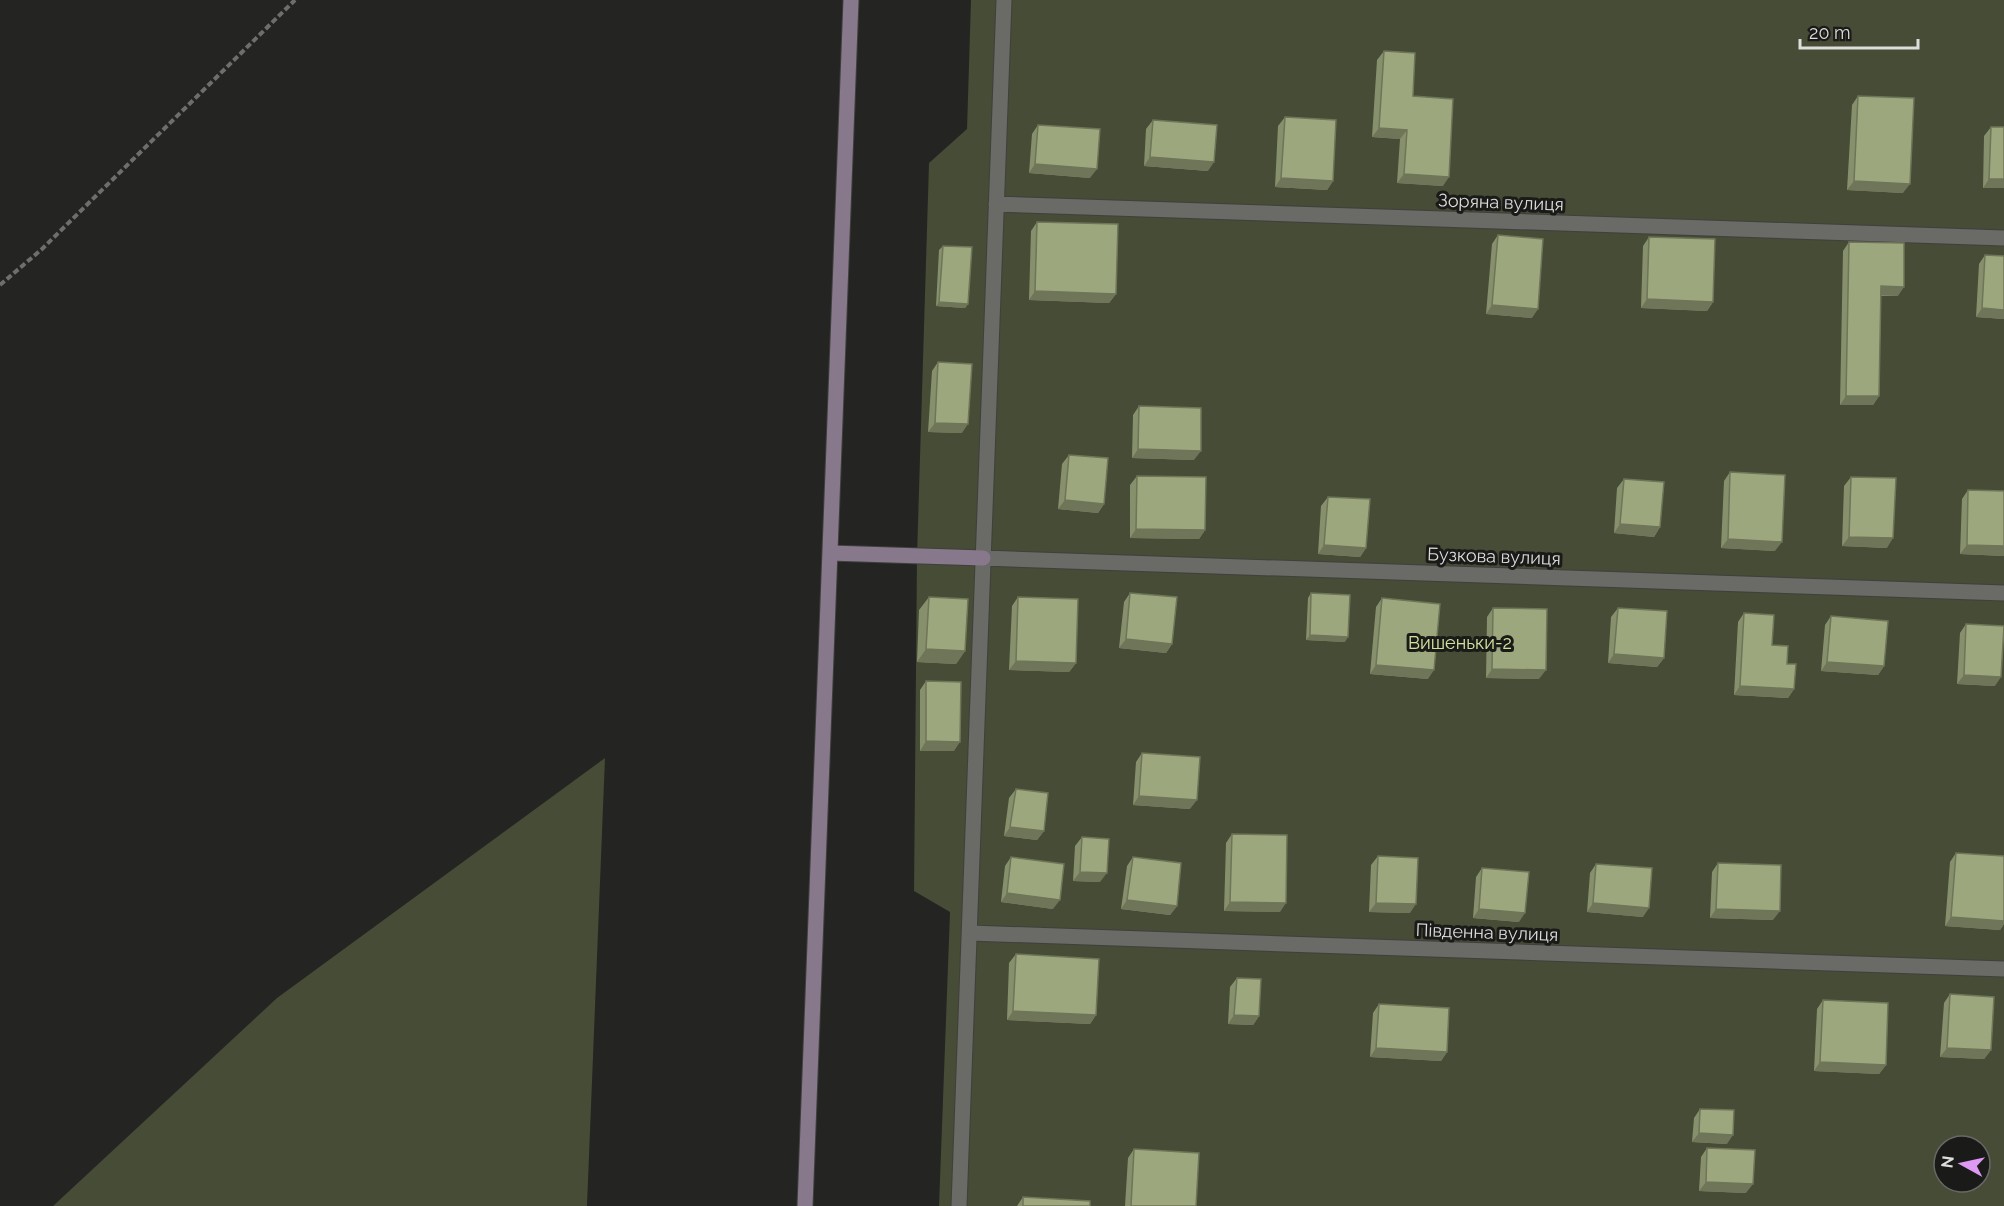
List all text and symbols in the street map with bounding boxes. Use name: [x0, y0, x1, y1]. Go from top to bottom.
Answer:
scale bar: [1800, 12, 1918, 50]
text: 20 m: [1809, 22, 1851, 43]
street label: Зоряна вулиця: [1438, 189, 1564, 215]
street label: Бузкова вулиця: [1427, 543, 1561, 569]
park label: Вишеньки-2: [1408, 632, 1512, 653]
street label: Південна вулиця: [1415, 919, 1559, 945]
north arrow: [1932, 1134, 1992, 1194]
text: N: [1937, 1155, 1958, 1169]

